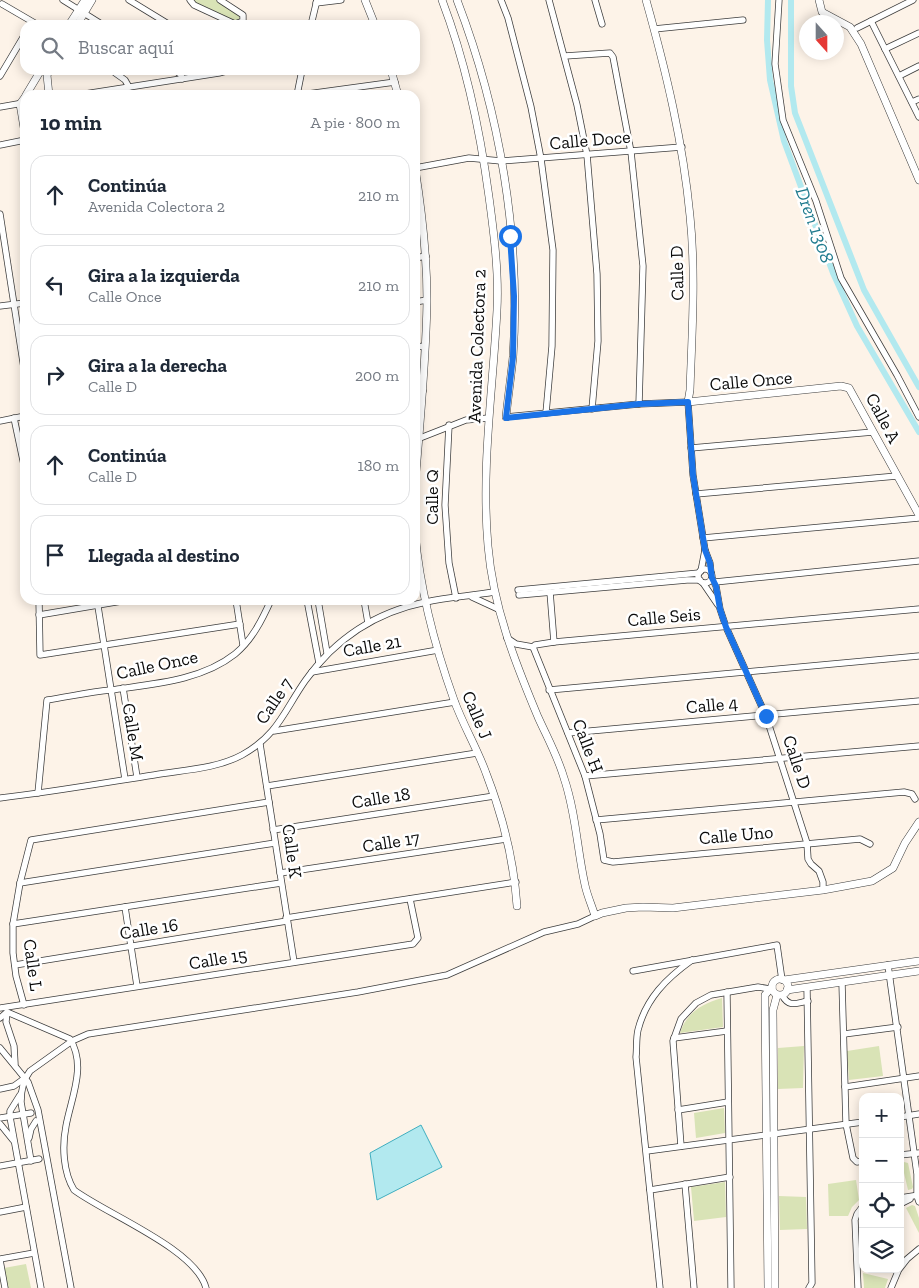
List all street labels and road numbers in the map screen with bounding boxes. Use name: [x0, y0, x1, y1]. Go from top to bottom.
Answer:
street label: Calle Doce: [549, 126, 631, 154]
street label: Calle D: [666, 245, 688, 301]
street label: Avenida Colectora 2: [463, 269, 491, 423]
street label: Calle Once: [709, 366, 793, 396]
street label: Calle A: [861, 389, 905, 447]
street label: Calle Q: [421, 469, 443, 525]
street label: Calle Seis: [626, 603, 702, 631]
street label: Calle 21: [341, 630, 403, 662]
street label: Calle Once: [114, 646, 200, 684]
street label: Calle 7: [251, 673, 298, 728]
street label: Calle J: [457, 688, 497, 742]
street label: Calle 4: [685, 692, 739, 718]
street label: Calle M: [118, 701, 148, 763]
street label: Calle H: [568, 716, 608, 776]
street label: Calle D: [778, 732, 816, 792]
street label: Calle 18: [350, 783, 412, 813]
street label: Calle Uno: [698, 821, 774, 849]
street label: Calle K: [277, 823, 307, 880]
street label: Calle 17: [361, 827, 422, 857]
street label: Calle 16: [118, 914, 180, 944]
street label: Calle L: [18, 938, 48, 993]
street label: Calle 15: [187, 944, 249, 974]

